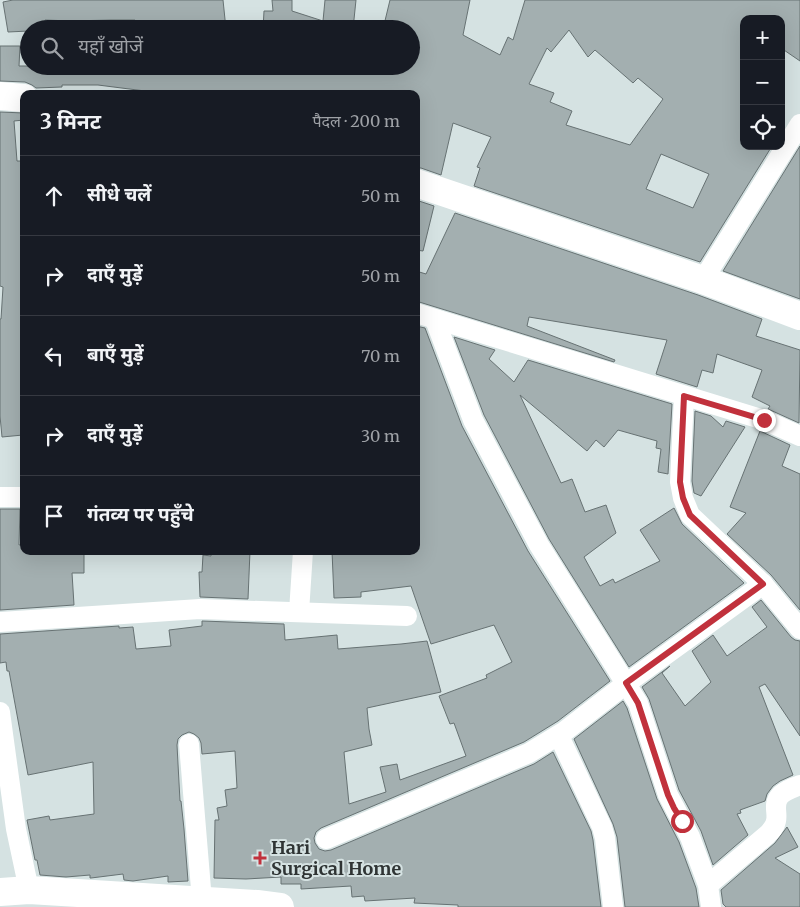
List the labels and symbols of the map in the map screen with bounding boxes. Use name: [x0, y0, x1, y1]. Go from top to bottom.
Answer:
route end: [753, 409, 776, 432]
route start: [671, 810, 694, 833]
place label: Hari Surgical Home: [271, 836, 401, 880]
marker: Hari Surgical Home: [253, 851, 267, 865]

